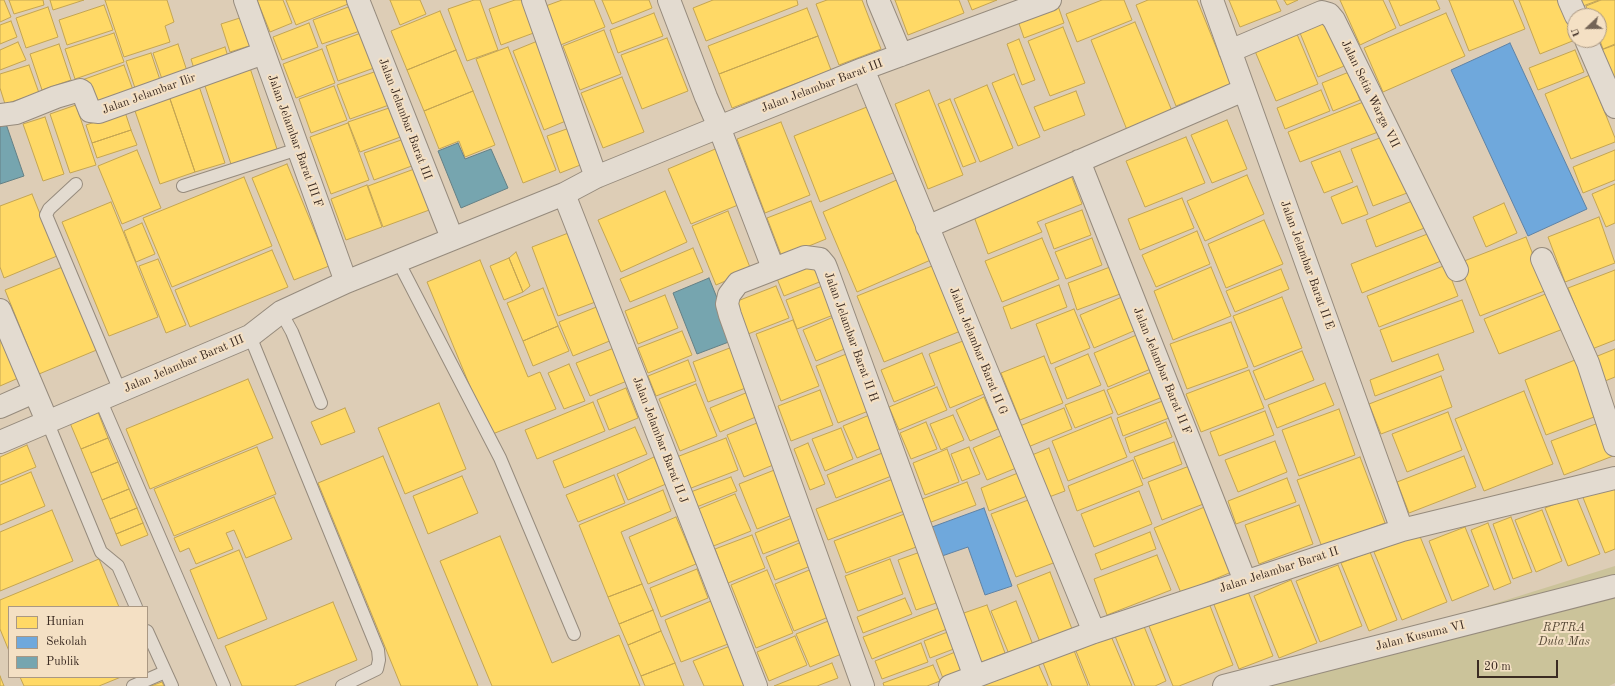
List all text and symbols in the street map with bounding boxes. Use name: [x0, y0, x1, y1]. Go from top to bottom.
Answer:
north arrow: [1567, 8, 1607, 48]
text: U: [1570, 26, 1583, 38]
street label: Jalan Setia Warga VII: [1338, 38, 1402, 150]
street label: Jalan Jelambar Barat III: [375, 56, 435, 182]
street label: Jalan Jelambar Barat III: [759, 56, 885, 116]
street label: Jalan Jelambar Ilir: [100, 70, 198, 118]
street label: Jalan Jelambar Barat III F: [264, 72, 326, 210]
street label: Jalan Jelambar Barat II E: [1277, 199, 1337, 331]
street label: Jalan Jelambar Barat II H: [821, 270, 881, 404]
street label: Jalan Jelambar Barat II G: [946, 285, 1010, 417]
street label: Jalan Jelambar Barat II F: [1130, 305, 1194, 437]
street label: Jalan Jelambar Barat III: [122, 332, 246, 396]
street label: Jalan Jelambar Barat II J: [629, 375, 691, 505]
street label: Jalan Jelambar Barat II: [1218, 544, 1340, 596]
legend: [8, 606, 148, 678]
text: Hunian: [46, 616, 84, 628]
street label: Jalan Kusuma VI: [1374, 618, 1466, 654]
park label: RPTRA Duta Mas: [1538, 621, 1590, 649]
text: Sekolah: [46, 636, 87, 648]
scale bar: [1479, 652, 1560, 678]
text: Publik: [46, 656, 79, 668]
text: 20 m: [1484, 661, 1511, 673]

